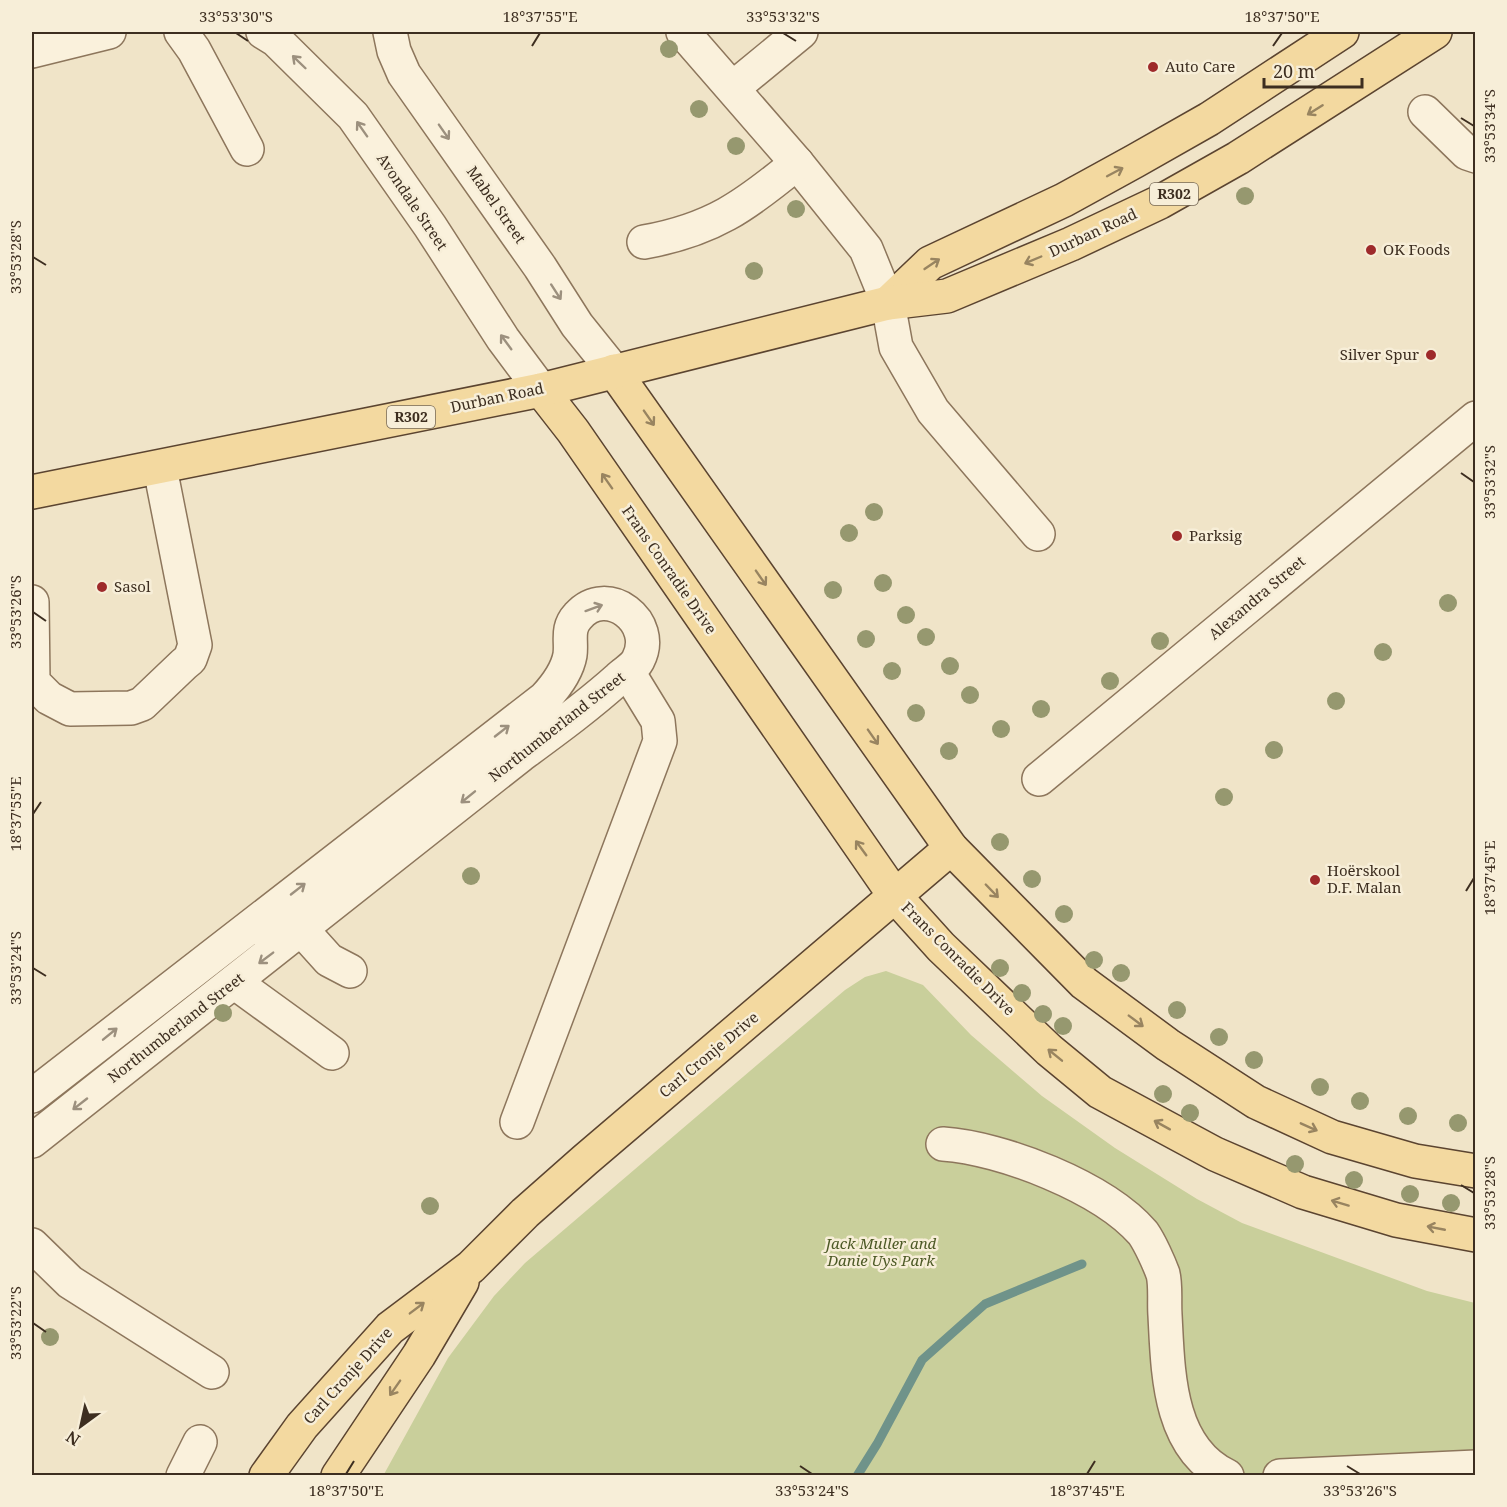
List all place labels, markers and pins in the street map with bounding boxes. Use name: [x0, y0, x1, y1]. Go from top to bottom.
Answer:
place label: Auto Care: [1165, 56, 1235, 76]
marker: Auto Care: [1146, 60, 1160, 74]
place label: OK Foods: [1383, 239, 1450, 259]
marker: OK Foods: [1364, 243, 1378, 257]
place label: Silver Spur: [1340, 344, 1419, 364]
marker: Silver Spur: [1424, 348, 1438, 362]
place label: Parksig: [1189, 525, 1242, 545]
marker: Parksig: [1170, 529, 1184, 543]
place label: Sasol: [114, 576, 151, 596]
marker: Sasol: [95, 580, 109, 594]
place label: Hoërskool D.F. Malan: [1327, 860, 1402, 897]
marker: Hoërskool D.F. Malan: [1308, 873, 1322, 887]

